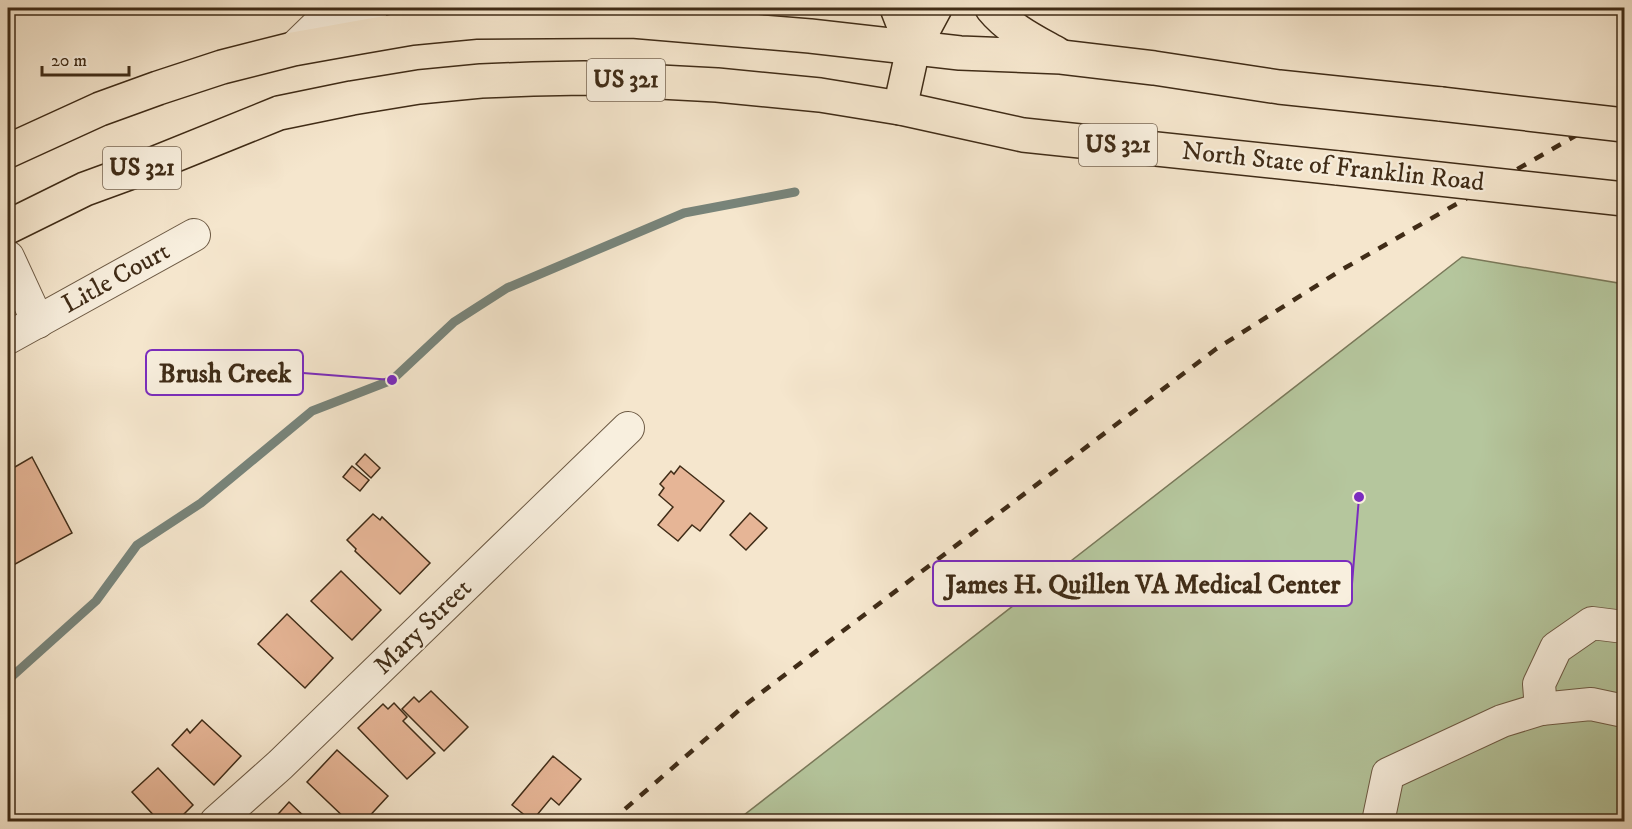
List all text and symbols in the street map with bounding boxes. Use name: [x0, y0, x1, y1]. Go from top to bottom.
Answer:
scale bar: [42, 39, 129, 77]
text: 20 m: [51, 50, 87, 72]
road number: US 321: [587, 59, 665, 101]
road number: US 321: [1079, 124, 1157, 166]
street label: North State of Franklin Road: [1180, 135, 1486, 199]
road number: US 321: [103, 147, 181, 189]
street label: Litle Court: [56, 235, 176, 321]
callout: Brush Creek: [146, 350, 303, 395]
text: Brush Creek: [159, 357, 292, 391]
callout: James H. Quillen VA Medical Center: [933, 561, 1352, 606]
text: James H. Quillen VA Medical Center: [943, 568, 1341, 602]
street label: Mary Street: [367, 572, 479, 682]

